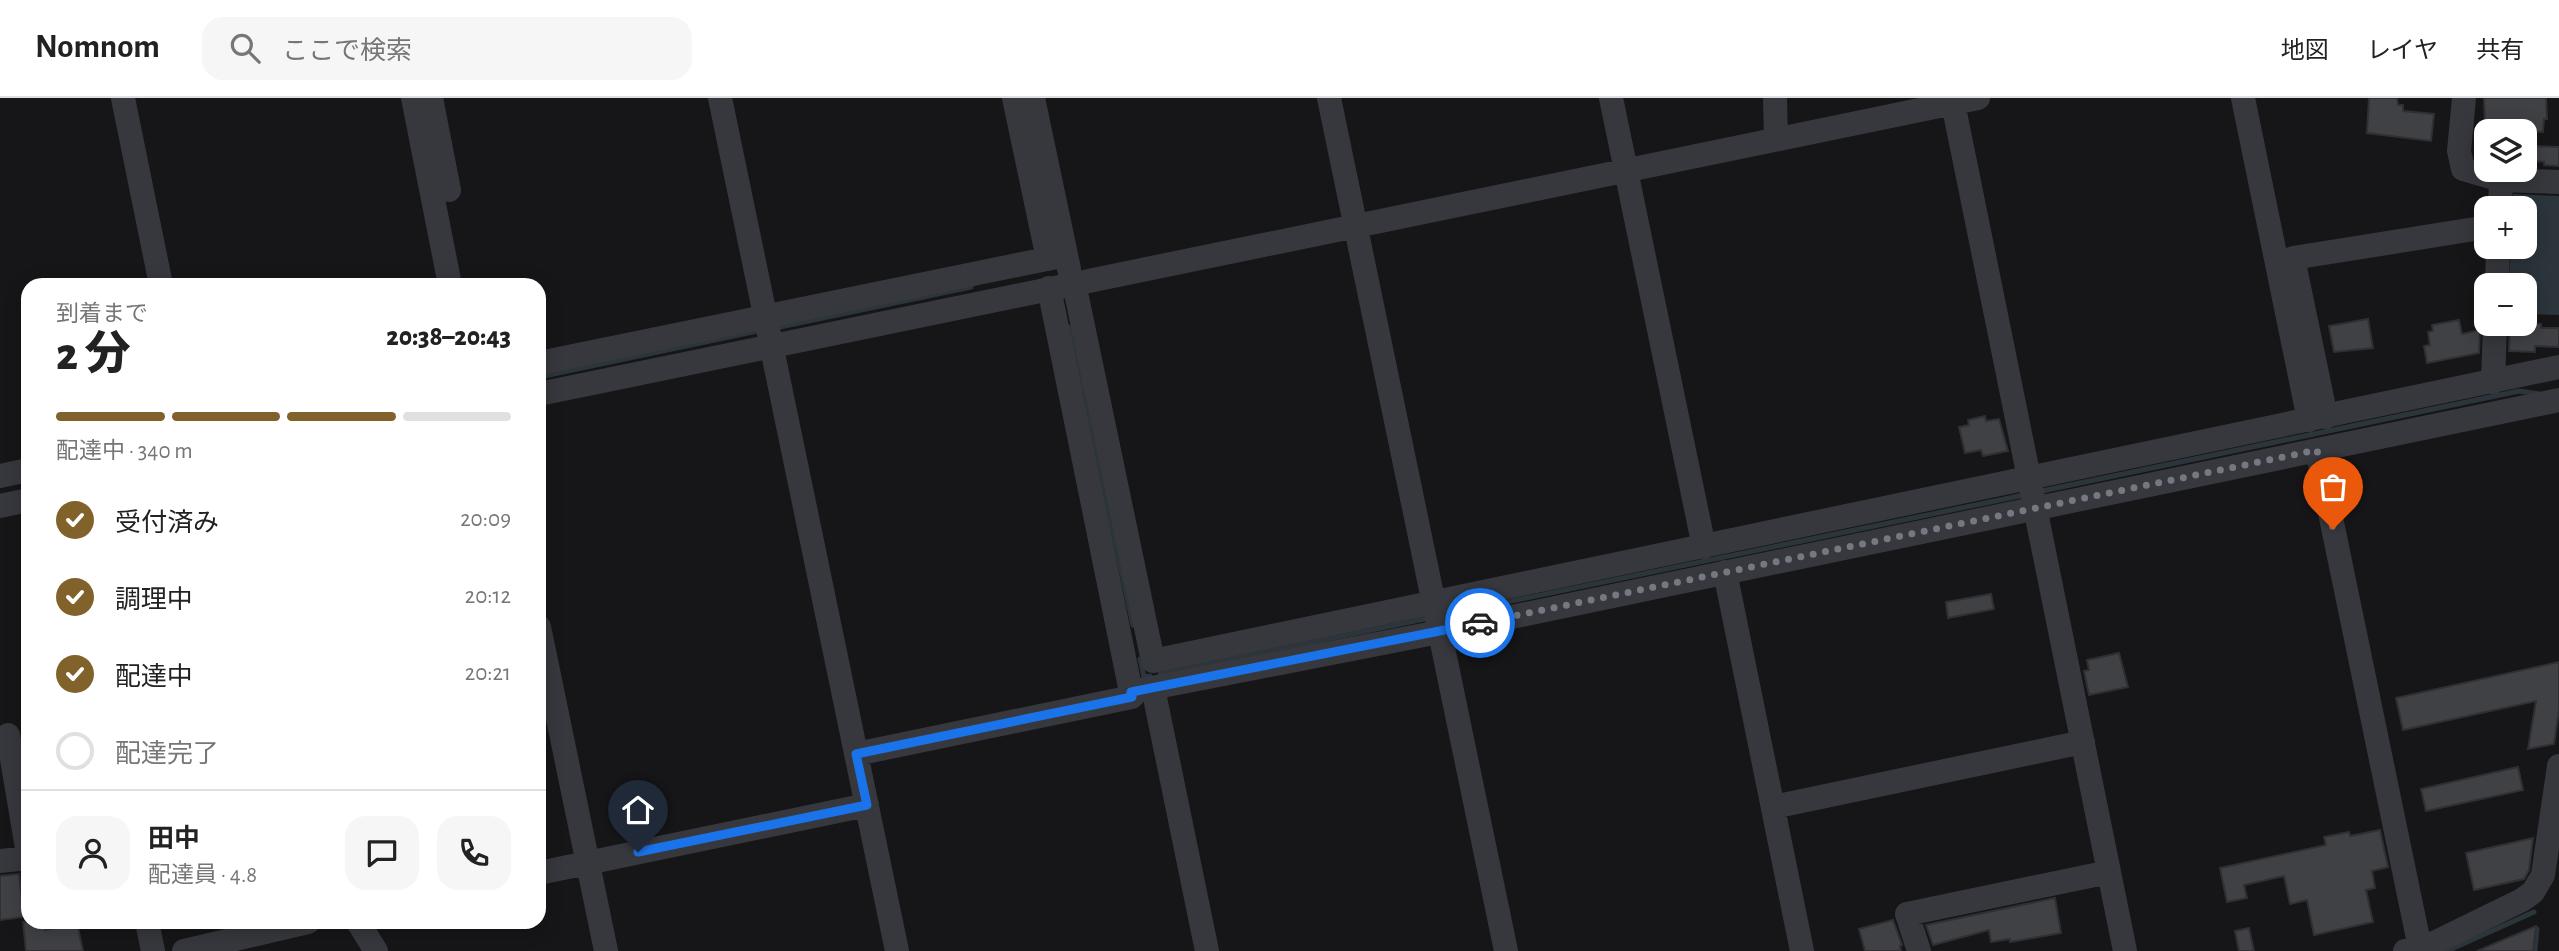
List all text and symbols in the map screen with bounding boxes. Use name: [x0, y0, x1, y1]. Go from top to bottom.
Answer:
search box: [202, 17, 692, 80]
icon: search: [226, 29, 264, 67]
text: Nomnom: [35, 31, 160, 64]
text: ここで検索: [282, 38, 412, 64]
text: 地図: [2281, 39, 2329, 63]
text: レイヤ: [2367, 39, 2438, 63]
text: 共有: [2476, 39, 2524, 63]
map controls: [2474, 119, 2537, 336]
button: layers: [2474, 119, 2537, 182]
button: +: [2474, 196, 2537, 259]
button: −: [2474, 273, 2537, 336]
text: 到着まで: [56, 303, 148, 326]
text: 20:38–20:43: [386, 324, 511, 350]
text: 2 分: [56, 332, 131, 378]
text: 配達中 · 340 m: [56, 440, 193, 463]
pin: [2303, 457, 2363, 529]
icon: bag: [2314, 468, 2352, 506]
icon: check: [56, 501, 94, 539]
text: 20:09: [460, 508, 511, 531]
text: 受付済み: [115, 510, 219, 536]
icon: check: [56, 578, 94, 616]
text: 20:12: [465, 585, 511, 608]
text: 調理中: [115, 587, 193, 613]
courier: [1445, 588, 1515, 658]
icon: car: [1461, 604, 1499, 642]
icon: check: [56, 655, 94, 693]
text: 20:21: [465, 662, 511, 685]
text: 配達中: [115, 664, 193, 690]
text: 配達完了: [115, 741, 219, 767]
pin: [608, 780, 668, 852]
icon: home: [619, 791, 657, 829]
button: person: [56, 816, 130, 890]
button: chat: [345, 816, 419, 890]
button: phone: [437, 816, 511, 890]
text: 田中: [148, 826, 200, 852]
text: 配達員 · 4.8: [148, 864, 257, 887]

